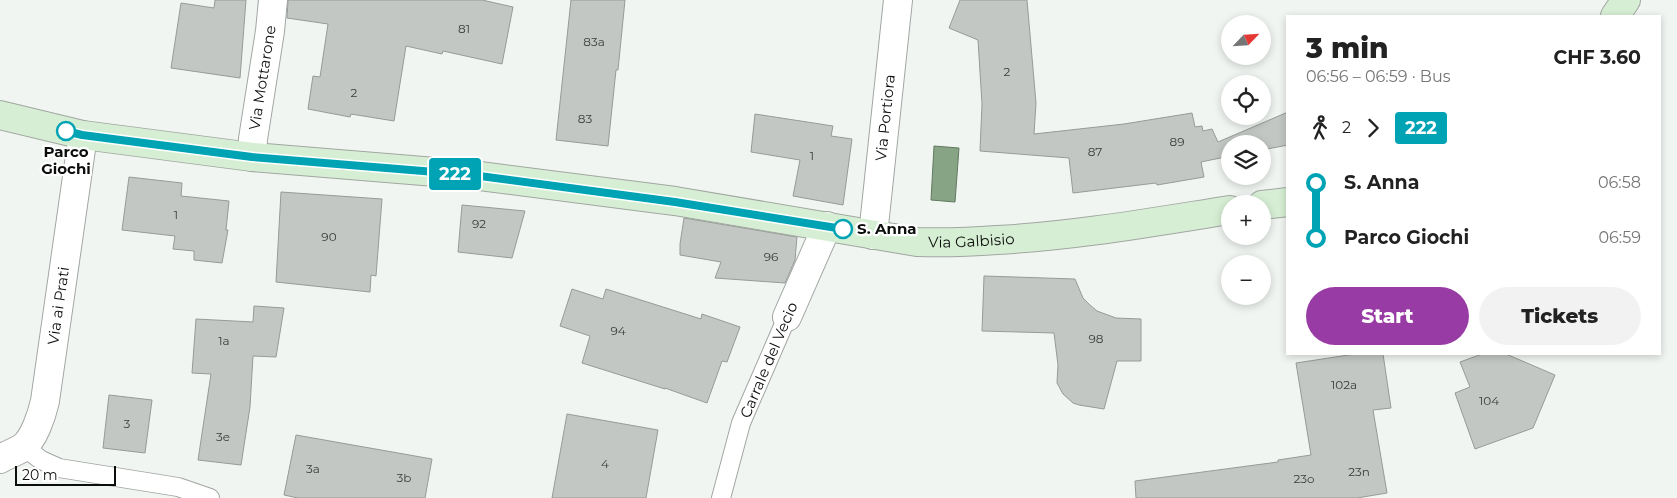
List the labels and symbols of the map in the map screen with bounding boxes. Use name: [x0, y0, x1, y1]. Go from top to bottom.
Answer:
north arrow: [1221, 15, 1271, 65]
house number: 81: [458, 21, 470, 36]
street label: Via Mottarone: [245, 25, 279, 131]
house number: 83a: [583, 34, 605, 49]
house number: 2: [1004, 64, 1011, 79]
street label: Via Portiora: [871, 73, 899, 162]
house number: 2: [351, 85, 358, 100]
house number: 83: [578, 111, 592, 126]
marker: Parco Giochi: [56, 121, 76, 141]
house number: 89: [1170, 134, 1184, 149]
place label: Parco Giochi: [41, 142, 91, 178]
house number: 87: [1088, 144, 1102, 159]
house number: 1: [810, 148, 814, 163]
line badge: 222: [426, 158, 484, 190]
house number: 1: [174, 207, 178, 222]
house number: 92: [472, 216, 486, 231]
marker: S. Anna: [833, 219, 853, 239]
place label: S. Anna: [857, 219, 917, 238]
house number: 90: [321, 229, 337, 244]
street label: Via Galbisio: [928, 229, 1015, 251]
house number: 96: [764, 249, 778, 264]
street label: Via ai Prati: [43, 265, 73, 346]
street label: Carrale del Vecio: [736, 299, 802, 421]
house number: 94: [610, 323, 626, 338]
house number: 98: [1089, 331, 1104, 346]
house number: 1a: [218, 333, 230, 348]
house number: 102a: [1331, 377, 1357, 392]
house number: 104: [1479, 393, 1499, 408]
house number: 3: [124, 416, 131, 431]
house number: 3e: [216, 429, 230, 444]
house number: 4: [601, 456, 609, 471]
house number: 3a: [306, 461, 320, 476]
scale bar: [15, 463, 116, 486]
house number: 23n: [1348, 464, 1370, 479]
house number: 3b: [397, 470, 411, 485]
house number: 23o: [1293, 471, 1315, 486]

